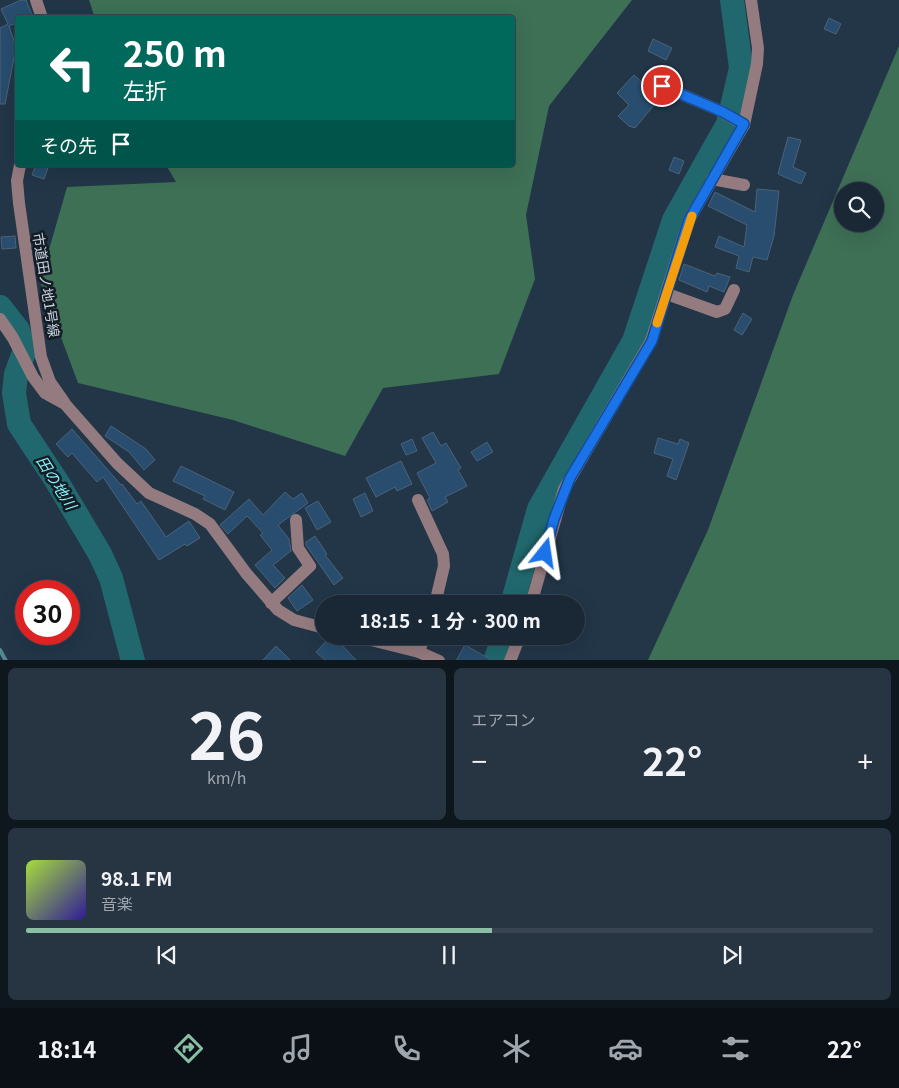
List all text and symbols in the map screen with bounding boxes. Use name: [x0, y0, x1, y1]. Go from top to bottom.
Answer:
text: 250 m: [123, 26, 227, 77]
icon: left: [40, 35, 105, 100]
pin: [641, 65, 683, 107]
icon: arrive: [648, 72, 676, 100]
text: 左折: [123, 73, 167, 105]
icon: arrive: [107, 130, 135, 158]
text: その先: [40, 131, 97, 158]
map controls: [834, 182, 884, 232]
button: search: [834, 182, 884, 232]
street label: 市道田ノ地1号線: [29, 231, 65, 339]
water label: 田の地川: [32, 451, 83, 515]
position arrow: [518, 526, 570, 578]
speed limit sign: 30: [15, 580, 80, 645]
text: 18:15 · 1 分 · 300 m: [359, 606, 541, 633]
text: 26: [188, 685, 265, 779]
text: エアコン: [472, 707, 536, 731]
text: 22°: [642, 732, 702, 787]
text: −: [472, 740, 487, 780]
text: +: [857, 740, 873, 780]
text: km/h: [207, 765, 247, 789]
text: 98.1 FM: [101, 864, 172, 891]
text: 音楽: [101, 891, 133, 915]
icon: previous: [153, 941, 181, 969]
icon: pause: [435, 941, 463, 969]
icon: next: [718, 941, 746, 969]
icon: directions: [171, 1031, 206, 1066]
icon: music: [280, 1031, 315, 1066]
icon: phone: [389, 1031, 424, 1066]
icon: climate: [499, 1031, 534, 1066]
icon: car: [608, 1031, 643, 1066]
icon: filters: [718, 1031, 753, 1066]
text: 18:14: [37, 1032, 96, 1064]
text: 22°: [827, 1032, 862, 1064]

